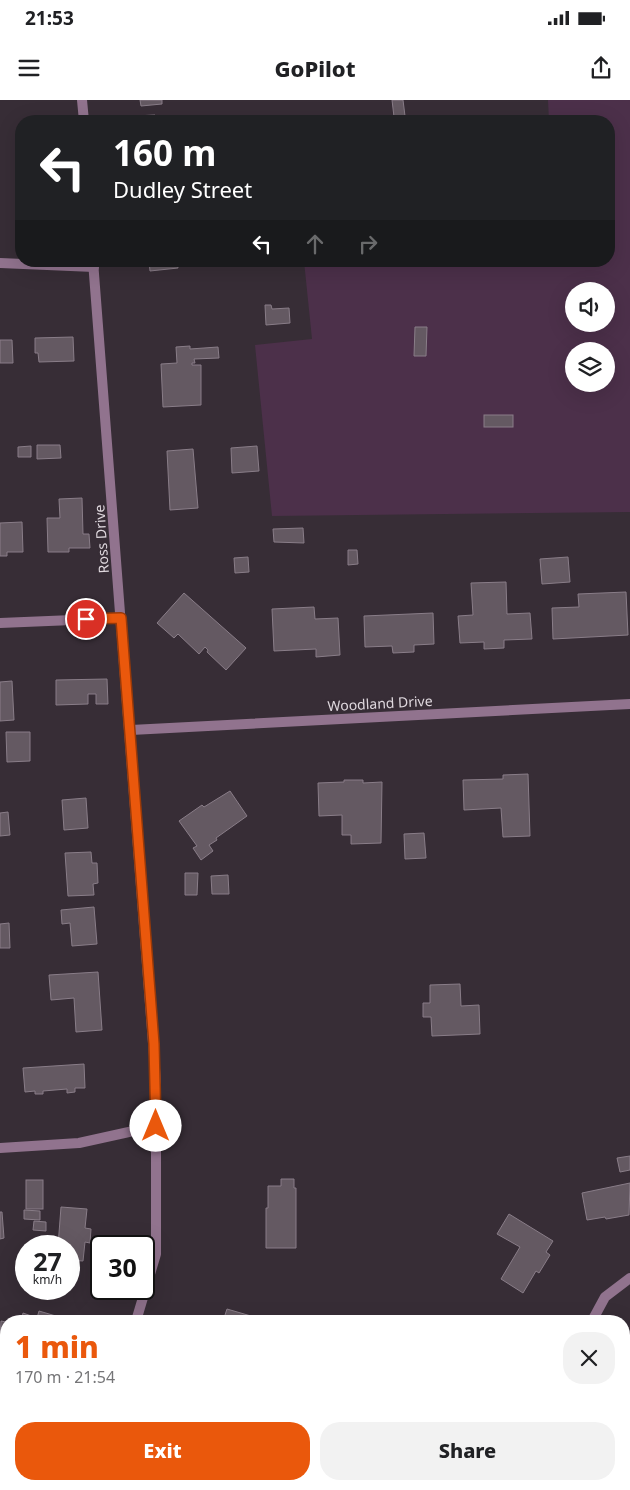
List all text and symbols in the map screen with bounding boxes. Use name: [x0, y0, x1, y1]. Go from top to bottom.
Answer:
text: 21:53: [25, 5, 74, 31]
text: GoPilot: [274, 53, 356, 83]
icon: menu: [15, 54, 43, 82]
icon: share: [587, 54, 615, 82]
text: 160 m: [113, 129, 216, 176]
icon: left: [30, 135, 95, 200]
text: Dudley Street: [113, 174, 252, 204]
icon: left: [248, 230, 276, 258]
icon: ahead: [301, 230, 329, 258]
icon: right: [354, 230, 382, 258]
map controls: [565, 282, 615, 392]
button: sound: [565, 282, 615, 332]
button: layers: [565, 342, 615, 392]
street label: Ross Drive: [89, 504, 113, 574]
pin: [65, 598, 107, 640]
icon: arrive: [72, 605, 100, 633]
street label: Woodland Drive: [327, 691, 433, 715]
position arrow: [129, 1099, 181, 1151]
speed limit sign: 30: [90, 1235, 155, 1300]
text: 27: [33, 1244, 62, 1278]
text: km/h: [33, 1271, 62, 1288]
text: 1 min: [15, 1326, 99, 1367]
button: close: [563, 1332, 615, 1384]
text: 170 m · 21:54: [15, 1366, 115, 1388]
button: Exit: [15, 1422, 310, 1480]
button: Share: [320, 1422, 615, 1480]

